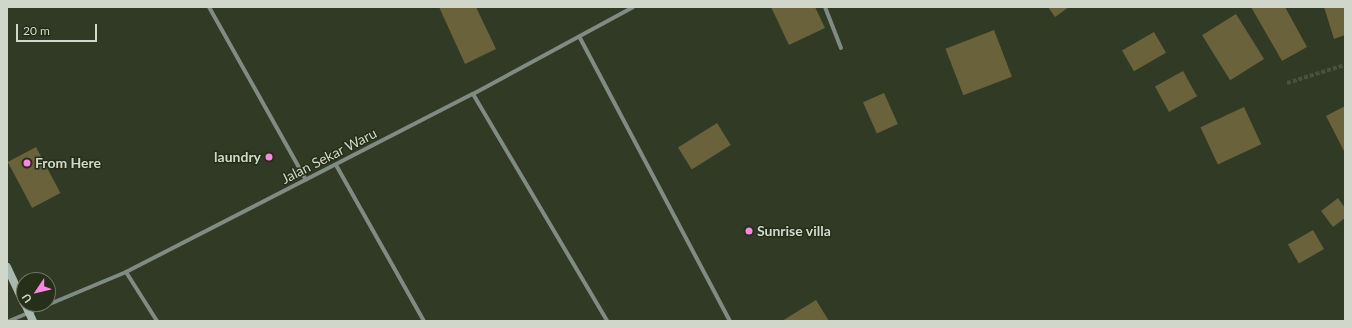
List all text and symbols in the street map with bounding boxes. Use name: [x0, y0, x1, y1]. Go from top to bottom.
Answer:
scale bar: [18, 16, 99, 42]
text: 20 m: [23, 23, 50, 38]
street label: Jalan Sekar Waru: [278, 125, 380, 187]
place label: laundry: [214, 149, 261, 165]
marker: laundry: [264, 152, 274, 162]
place label: From Here: [35, 155, 101, 171]
marker: From Here: [22, 158, 32, 168]
place label: Sunrise villa: [757, 223, 831, 239]
marker: Sunrise villa: [744, 226, 754, 236]
north arrow: [16, 272, 56, 312]
text: U: [19, 292, 34, 306]

